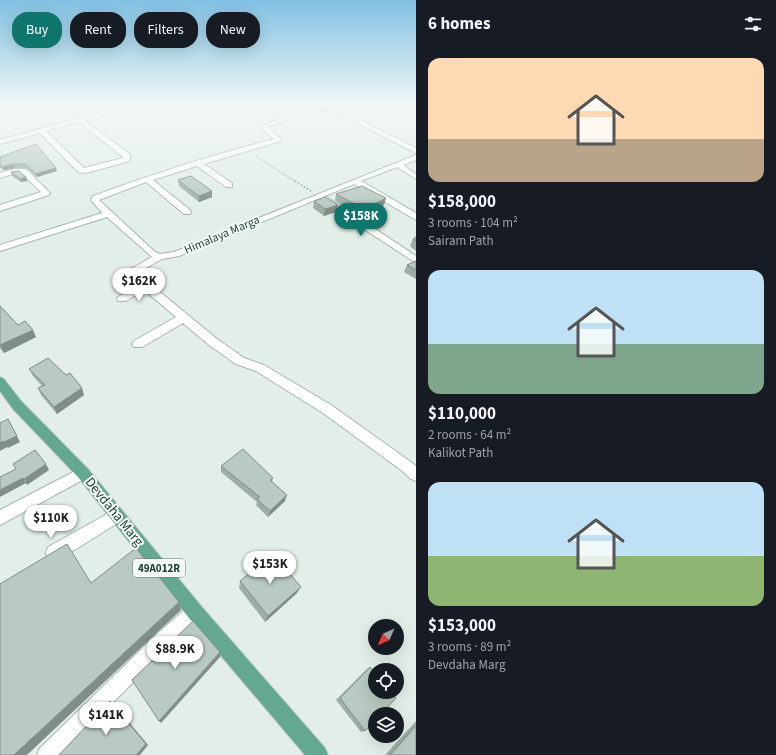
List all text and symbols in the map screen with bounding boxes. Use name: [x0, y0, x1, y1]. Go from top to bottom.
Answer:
chip: Buy: [12, 12, 62, 48]
chip: Rent: [70, 12, 126, 48]
chip: Filters: [134, 12, 198, 48]
chip: New: [206, 12, 260, 48]
text: 6 homes: [428, 12, 490, 36]
icon: filters: [742, 13, 764, 35]
icon: home: [560, 84, 632, 156]
text: $158,000: [428, 190, 496, 214]
pin: $158K: [333, 203, 389, 237]
text: $158K: [343, 207, 379, 225]
street label: Himalaya Marga: [182, 211, 262, 259]
text: 3 rooms · 104 m²: [428, 214, 518, 232]
text: Sairam Path: [428, 232, 493, 250]
pin: $162K: [111, 268, 167, 302]
text: $162K: [121, 272, 157, 290]
icon: home: [560, 296, 632, 368]
text: $110,000: [428, 402, 496, 426]
text: 2 rooms · 64 m²: [428, 426, 511, 444]
text: Kalikot Path: [428, 444, 493, 462]
street label: Devdaha Marg: [80, 473, 148, 551]
pin: $110K: [23, 505, 79, 539]
icon: home: [560, 508, 632, 580]
text: $110K: [33, 509, 69, 527]
pin: $153K: [242, 551, 298, 585]
text: $153K: [252, 555, 288, 573]
road number: 49A012R: [133, 559, 185, 577]
text: $153,000: [428, 614, 496, 638]
north arrow: [368, 619, 404, 655]
map controls: [368, 619, 404, 743]
pin: $88.9K: [142, 636, 208, 670]
text: 3 rooms · 89 m²: [428, 638, 511, 656]
text: $88.9K: [155, 640, 195, 658]
text: Devdaha Marg: [428, 656, 505, 674]
button: locate: [368, 663, 404, 699]
pin: $141K: [78, 702, 134, 736]
text: $141K: [88, 706, 124, 724]
button: layers: [368, 707, 404, 743]

